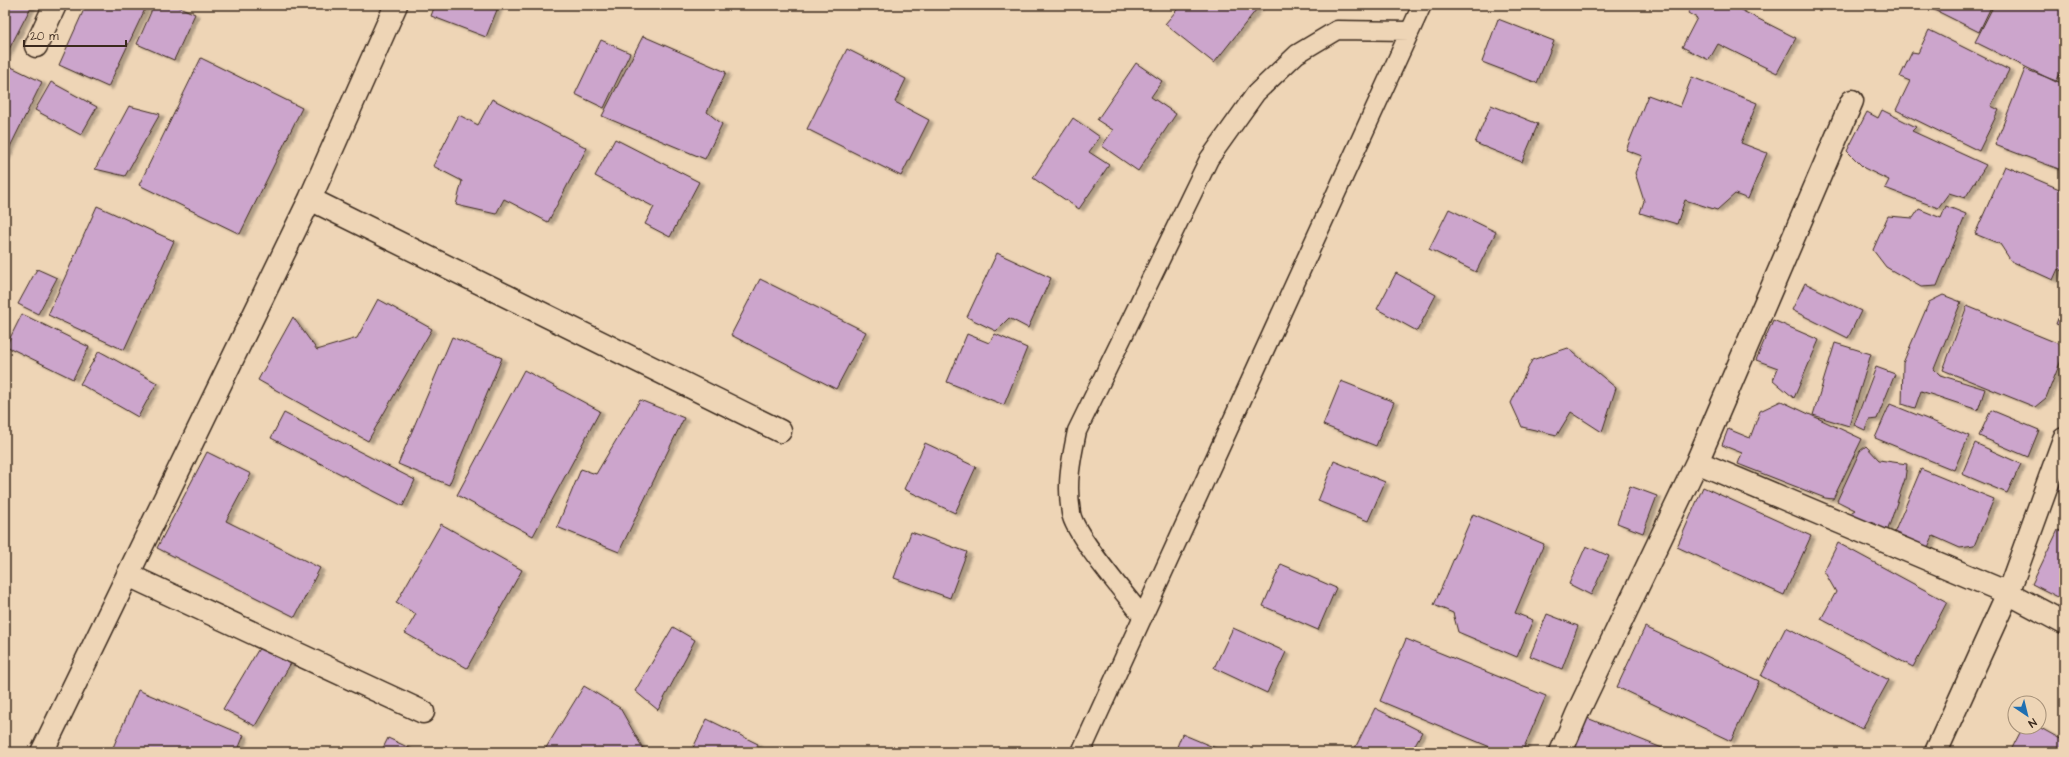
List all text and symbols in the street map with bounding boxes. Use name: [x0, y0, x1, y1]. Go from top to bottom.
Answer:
scale bar: [24, 22, 126, 48]
text: 20 m: [30, 28, 59, 45]
north arrow: [2007, 695, 2047, 735]
text: N: [2025, 715, 2040, 731]

